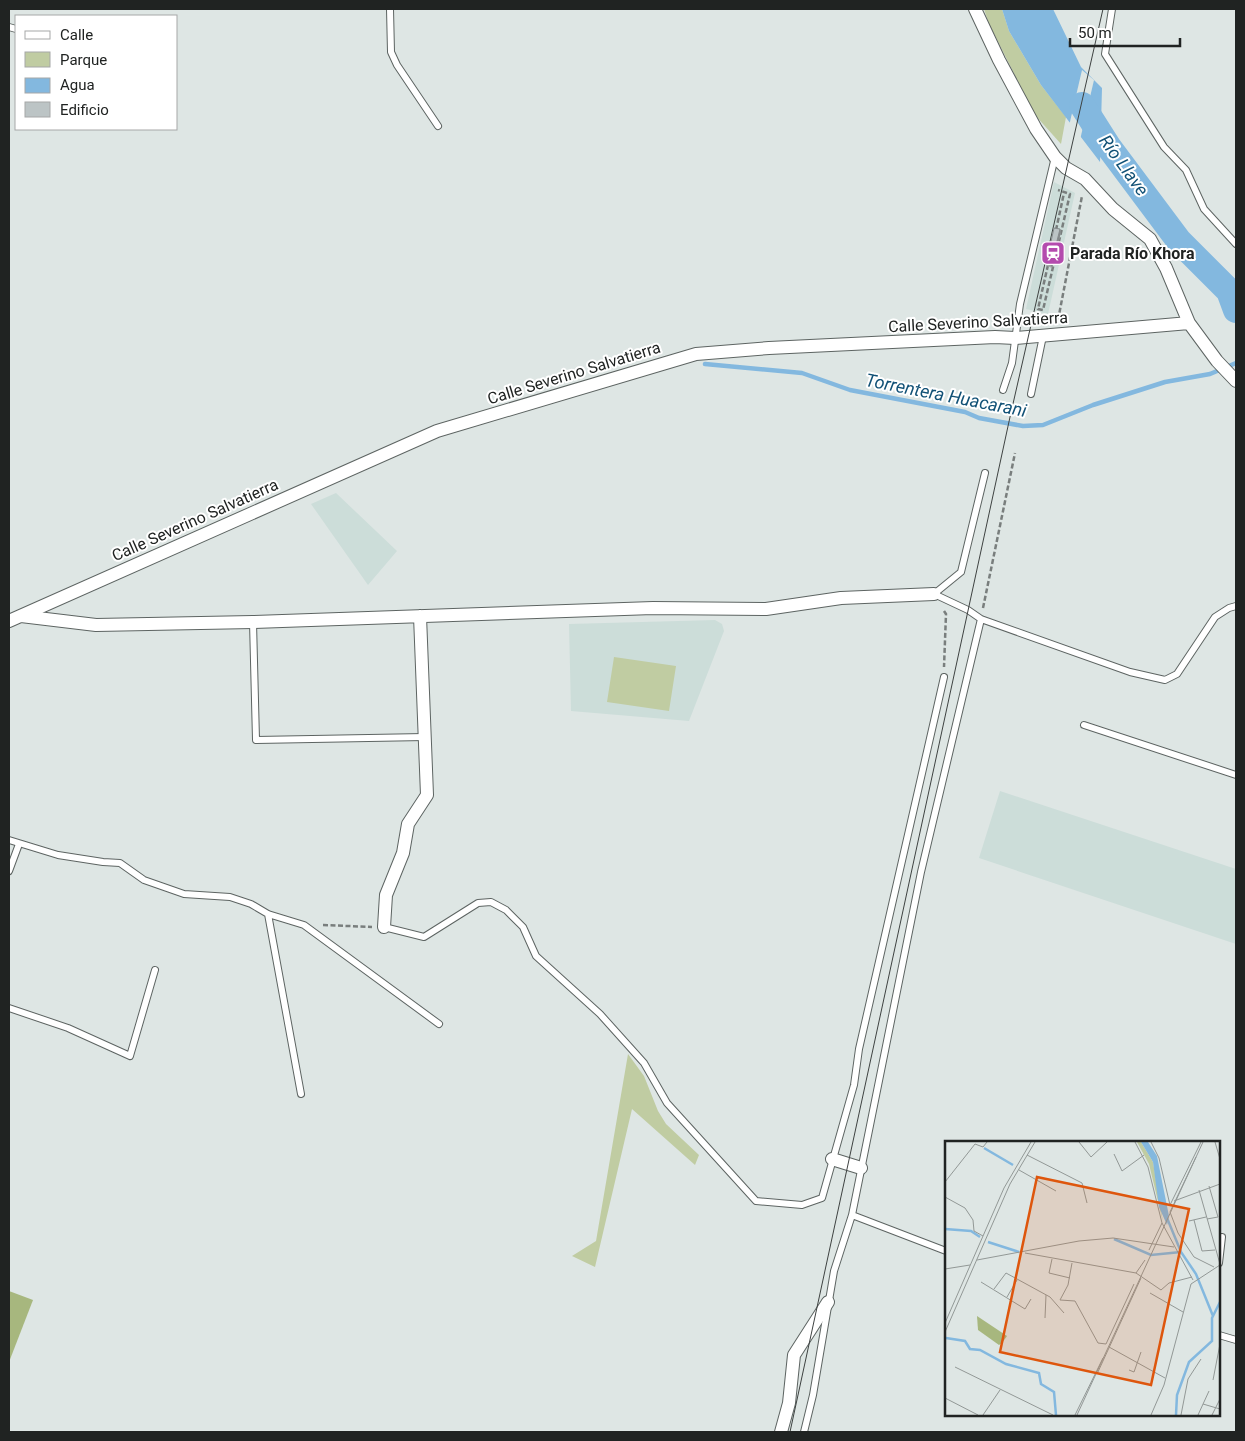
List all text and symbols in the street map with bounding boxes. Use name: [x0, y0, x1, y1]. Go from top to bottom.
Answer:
legend: [15, 15, 178, 130]
scale bar: [1070, 15, 1180, 47]
text: 50 m: [1078, 24, 1112, 42]
text: Calle: [60, 26, 93, 44]
text: Parque: [60, 51, 107, 69]
text: Agua: [60, 76, 95, 94]
text: Edificio: [60, 101, 109, 119]
water label: Río Llave: [1095, 130, 1153, 200]
station icon: Parada Río Khora: [1040, 240, 1066, 266]
place label: Parada Río Khora: [1070, 244, 1195, 263]
street label: Calle Severino Salvatierra: [888, 308, 1068, 336]
street label: Calle Severino Salvatierra: [485, 338, 663, 408]
water label: Torrentera Huacarani: [864, 369, 1029, 421]
street label: Calle Severino Salvatierra: [109, 475, 281, 565]
inset map: [945, 1141, 1220, 1416]

